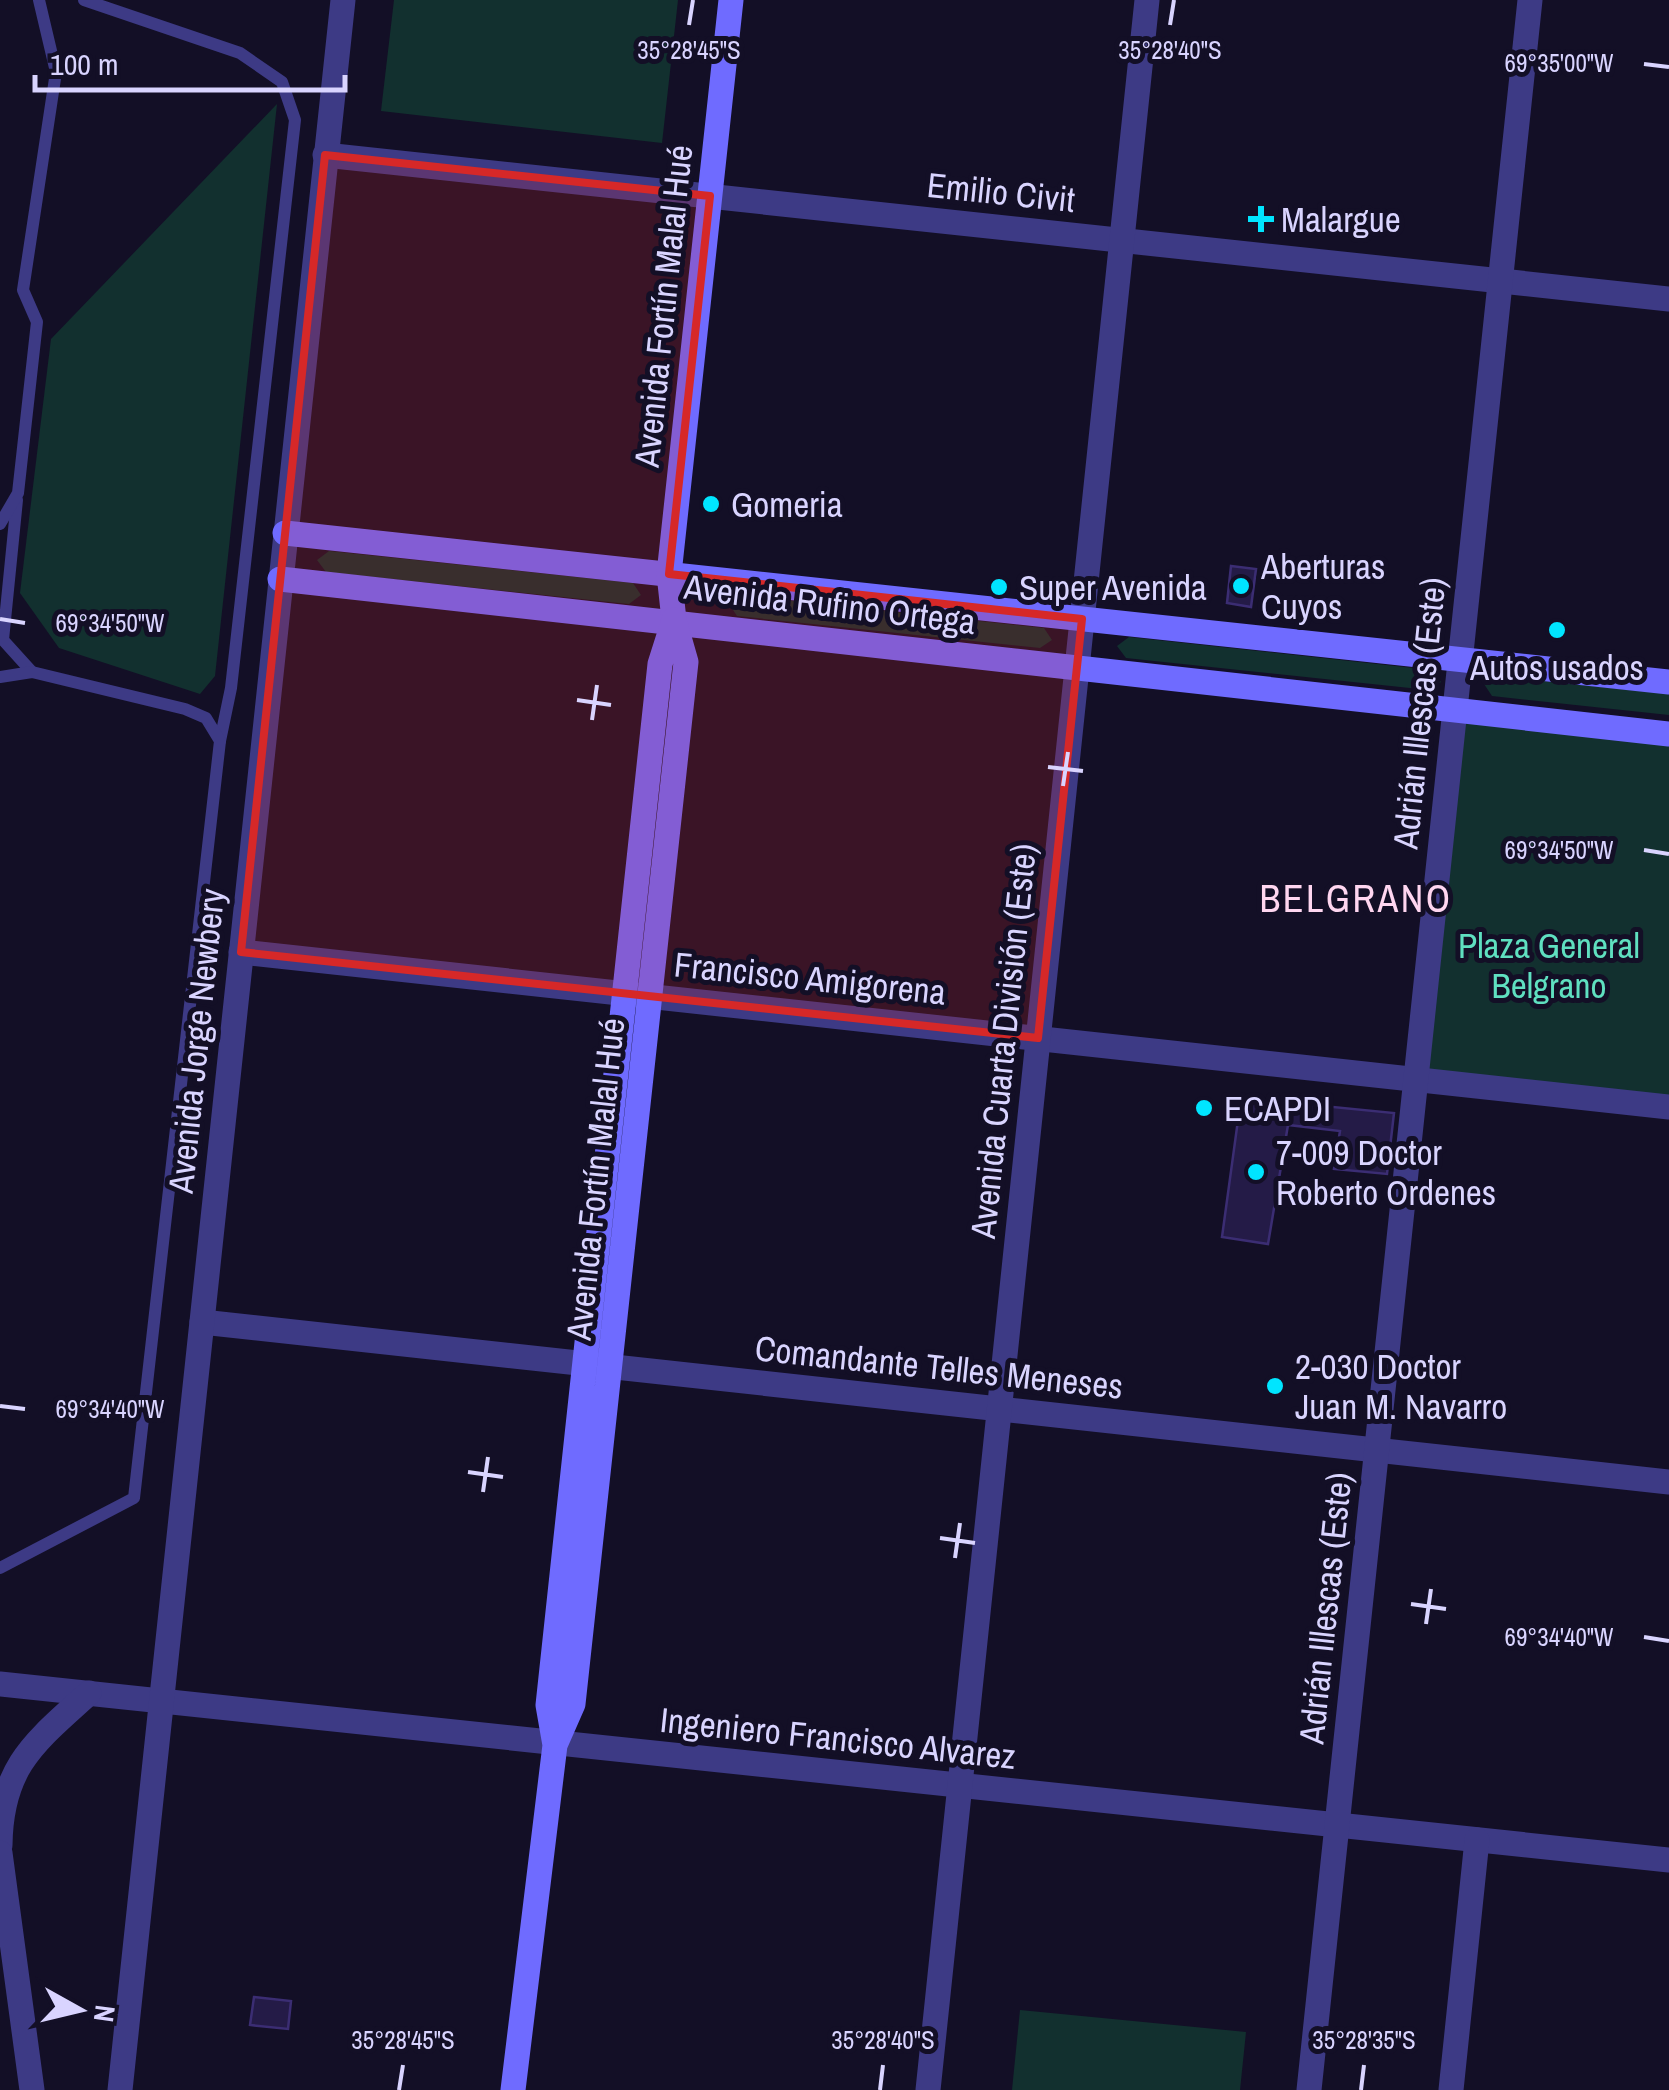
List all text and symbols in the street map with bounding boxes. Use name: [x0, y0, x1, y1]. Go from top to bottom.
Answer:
scale bar: [35, 30, 345, 92]
text: 35°28'45"S: [637, 33, 741, 67]
text: 35°28'40"S: [1118, 33, 1222, 67]
text: 100 m: [50, 44, 118, 84]
text: 69°35'00"W: [1505, 46, 1614, 80]
street label: Avenida Fortín Malal Hué: [623, 143, 703, 470]
street label: Emilio Civit: [925, 161, 1077, 223]
place label: Malargue: [1281, 196, 1401, 243]
marker: Malargue: [1250, 208, 1272, 230]
place label: Gomeria: [731, 481, 843, 528]
marker: Gomeria: [700, 493, 722, 515]
place label: Aberturas Cuyos: [1260, 543, 1385, 630]
street label: Avenida Rufino Ortega: [681, 563, 978, 645]
place label: Super Avenida: [1019, 564, 1207, 611]
marker: Aberturas Cuyos: [1230, 575, 1252, 597]
street label: Adrián Illescas (Este): [1381, 575, 1457, 852]
marker: Super Avenida: [988, 576, 1010, 598]
text: 69°34'50"W: [56, 606, 165, 640]
marker: Autos usados: [1546, 619, 1568, 641]
place label: Autos usados: [1469, 644, 1644, 691]
text: 69°34'50"W: [1505, 833, 1614, 867]
street label: Avenida Cuarta División (Este): [959, 841, 1047, 1242]
district label: BELGRANO: [1259, 873, 1453, 924]
street label: Avenida Jorge Newbery: [157, 886, 235, 1197]
park label: Plaza General Belgrano: [1458, 922, 1640, 1009]
street label: Francisco Amigorena: [672, 940, 948, 1016]
street label: Avenida Fortín Malal Hué: [555, 1016, 635, 1343]
place label: ECAPDI: [1224, 1085, 1331, 1132]
marker: ECAPDI: [1193, 1097, 1215, 1119]
place label: 7-009 Doctor Roberto Ordenes: [1276, 1129, 1496, 1216]
marker: 7-009 Doctor Roberto Ordenes: [1245, 1161, 1267, 1183]
street label: Comandante Telles Meneses: [753, 1324, 1125, 1410]
place label: 2-030 Doctor Juan M. Navarro: [1295, 1343, 1507, 1430]
marker: 2-030 Doctor Juan M. Navarro: [1264, 1375, 1286, 1397]
text: 69°34'40"W: [56, 1392, 165, 1426]
street label: Adrián Illescas (Este): [1287, 1470, 1363, 1747]
text: 69°34'40"W: [1505, 1620, 1614, 1654]
street label: Ingeniero Francisco Alvarez: [658, 1696, 1018, 1780]
north arrow: [30, 1960, 130, 2060]
text: N: [85, 2003, 125, 2024]
text: 35°28'45"S: [351, 2023, 455, 2057]
text: 35°28'40"S: [831, 2023, 935, 2057]
text: 35°28'35"S: [1312, 2023, 1416, 2057]

